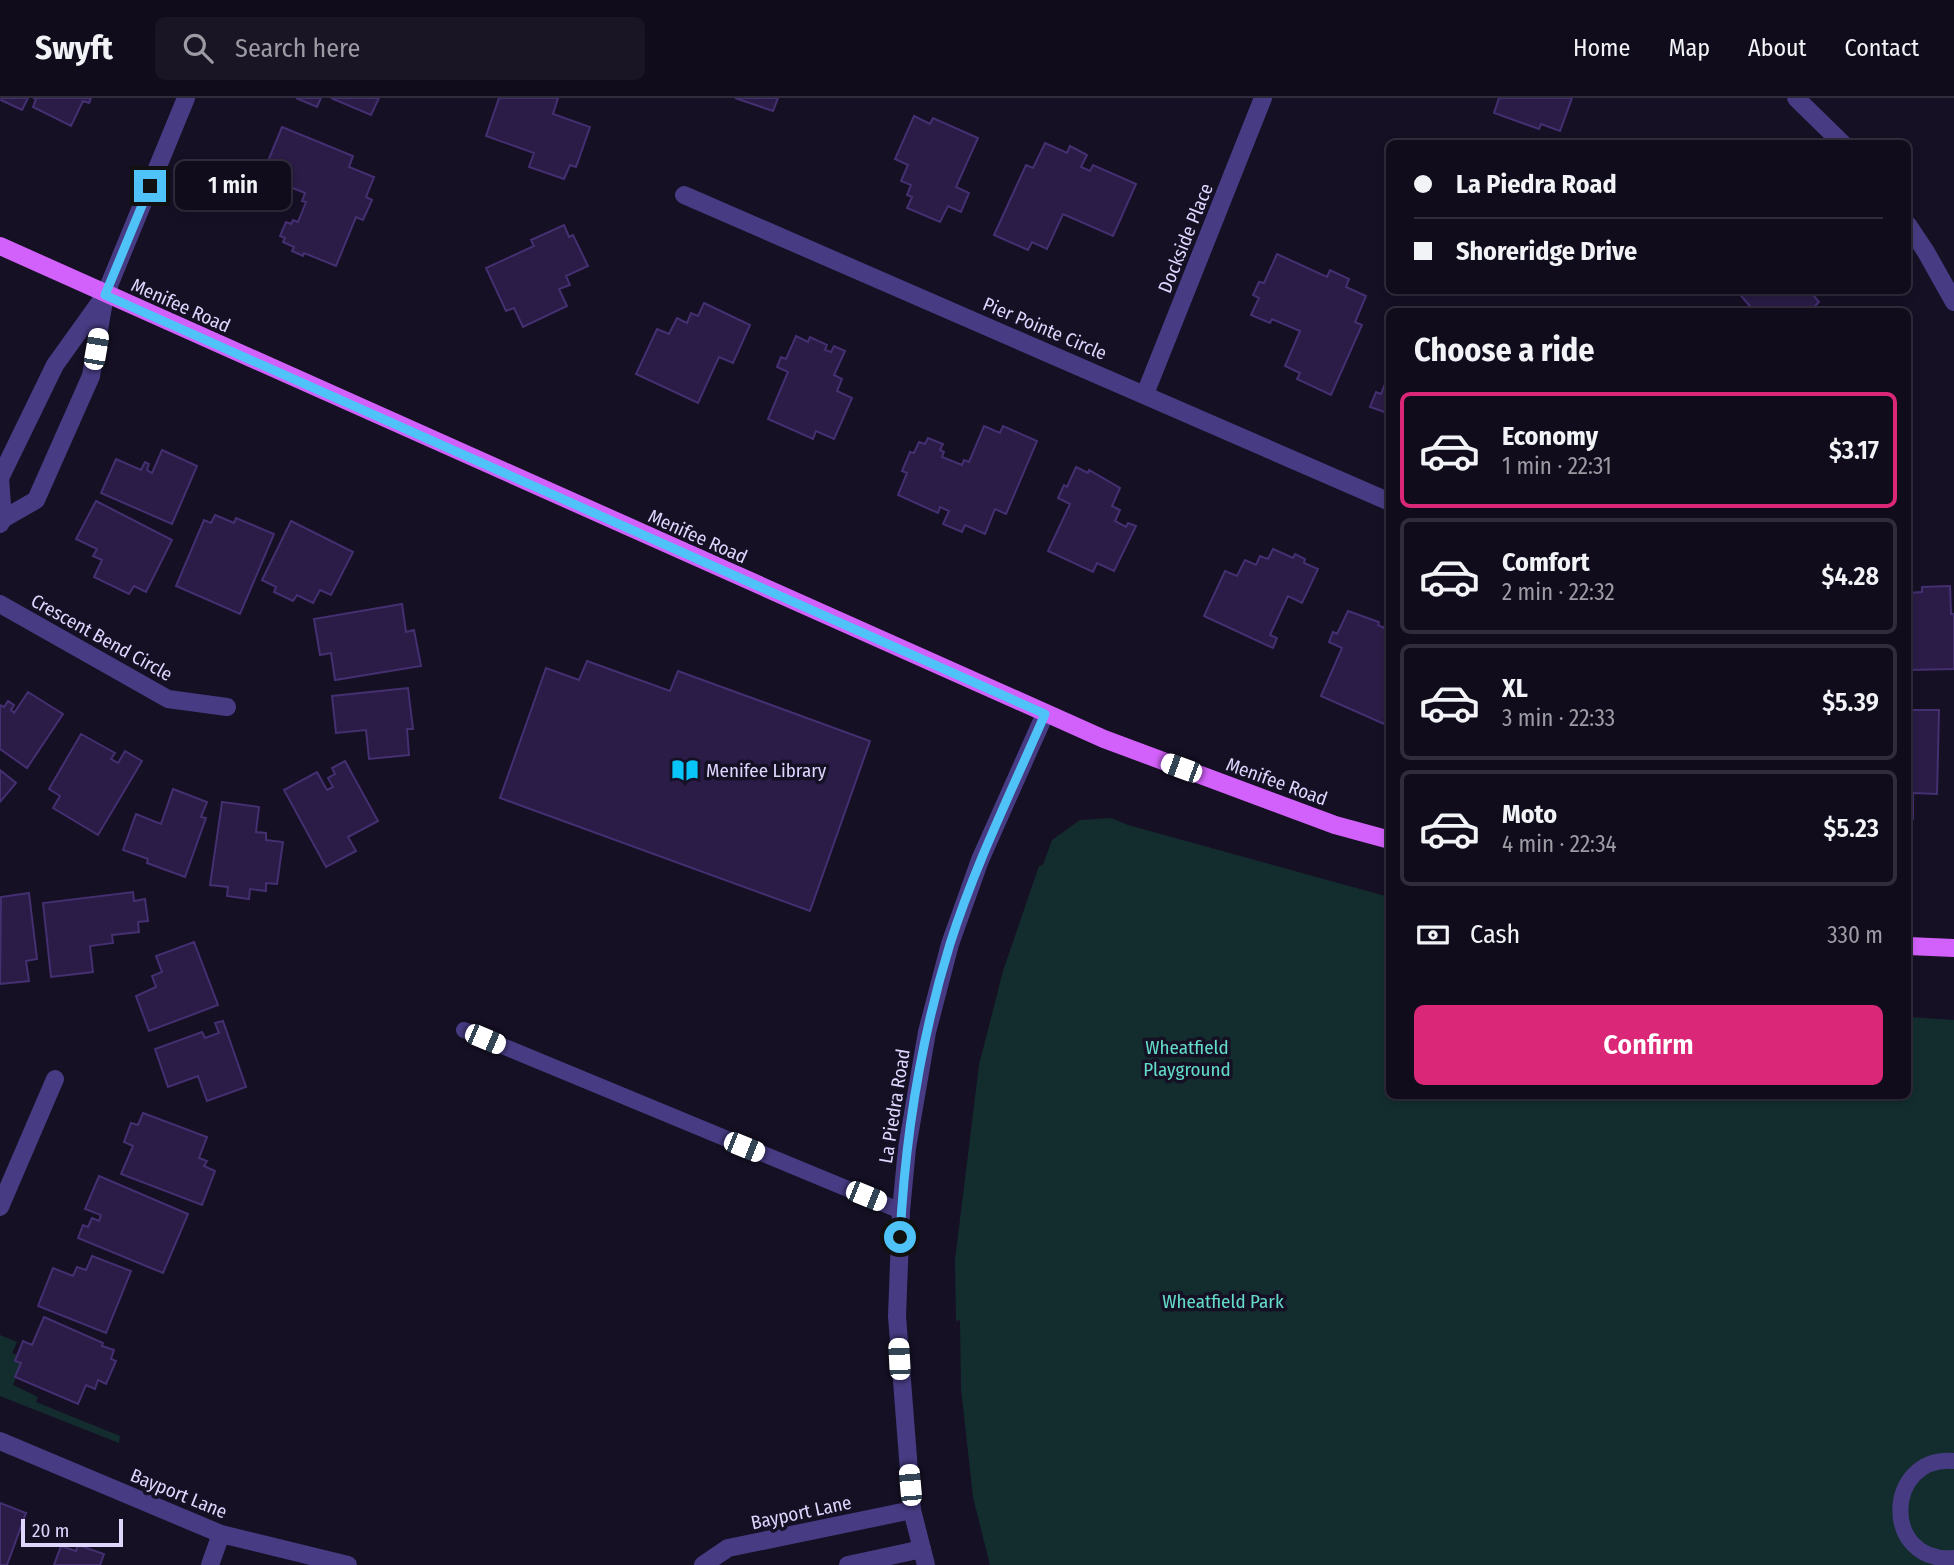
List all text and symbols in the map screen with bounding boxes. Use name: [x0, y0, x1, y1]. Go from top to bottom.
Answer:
search box: [155, 17, 645, 80]
text: Swyft: [35, 28, 113, 68]
icon: search: [179, 29, 217, 67]
text: Search here: [235, 33, 360, 64]
text: Home: [1573, 34, 1630, 62]
text: Map: [1668, 34, 1710, 62]
text: About: [1748, 34, 1806, 62]
text: Contact: [1844, 34, 1919, 62]
callout: 1 min: [174, 162, 290, 210]
text: La Piedra Road: [1456, 169, 1617, 200]
route end: [134, 170, 166, 202]
text: 1 min: [208, 171, 258, 199]
street label: Dockside Place: [1153, 180, 1218, 296]
text: Shoreridge Drive: [1456, 236, 1637, 267]
street label: Menifee Road: [128, 273, 234, 338]
street label: Pier Pointe Circle: [979, 292, 1110, 365]
car: [83, 326, 110, 372]
text: Choose a ride: [1414, 331, 1595, 369]
icon: car: [1418, 419, 1481, 482]
text: Economy: [1502, 421, 1598, 452]
text: $3.17: [1829, 435, 1879, 466]
text: 1 min · 22:31: [1502, 452, 1612, 480]
street label: Menifee Road: [645, 504, 751, 569]
icon: car: [1418, 545, 1481, 608]
text: Comfort: [1502, 547, 1590, 578]
text: $4.28: [1822, 561, 1879, 592]
text: 2 min · 22:32: [1502, 578, 1615, 606]
street label: Crescent Bend Circle: [27, 589, 177, 686]
icon: car: [1418, 671, 1481, 734]
text: XL: [1502, 673, 1528, 704]
text: $5.39: [1822, 687, 1879, 718]
text: 3 min · 22:33: [1502, 704, 1615, 732]
car: [1158, 751, 1205, 785]
street label: Menifee Road: [1223, 753, 1331, 810]
library icon: Menifee Library: [670, 755, 700, 785]
place label: Menifee Library: [706, 759, 827, 782]
icon: car: [1418, 797, 1481, 860]
text: Moto: [1502, 799, 1557, 830]
text: $5.23: [1824, 813, 1879, 844]
text: 4 min · 22:34: [1502, 830, 1617, 858]
icon: cash: [1414, 916, 1452, 954]
text: Cash: [1470, 919, 1520, 950]
text: 330 m: [1827, 921, 1883, 949]
button: Confirm: [1414, 1005, 1883, 1085]
car: [462, 1021, 509, 1057]
park label: Wheatfield Playground: [1143, 1036, 1231, 1081]
street label: La Piedra Road: [874, 1047, 915, 1165]
car: [721, 1129, 768, 1165]
car: [843, 1178, 890, 1214]
route start: [884, 1221, 916, 1253]
park label: Wheatfield Park: [1162, 1290, 1284, 1313]
car: [888, 1337, 911, 1381]
car: [898, 1463, 923, 1507]
street label: Bayport Lane: [127, 1464, 231, 1523]
street label: Bayport Lane: [749, 1491, 854, 1534]
scale bar: [21, 1516, 122, 1548]
text: 20 m: [32, 1519, 69, 1542]

